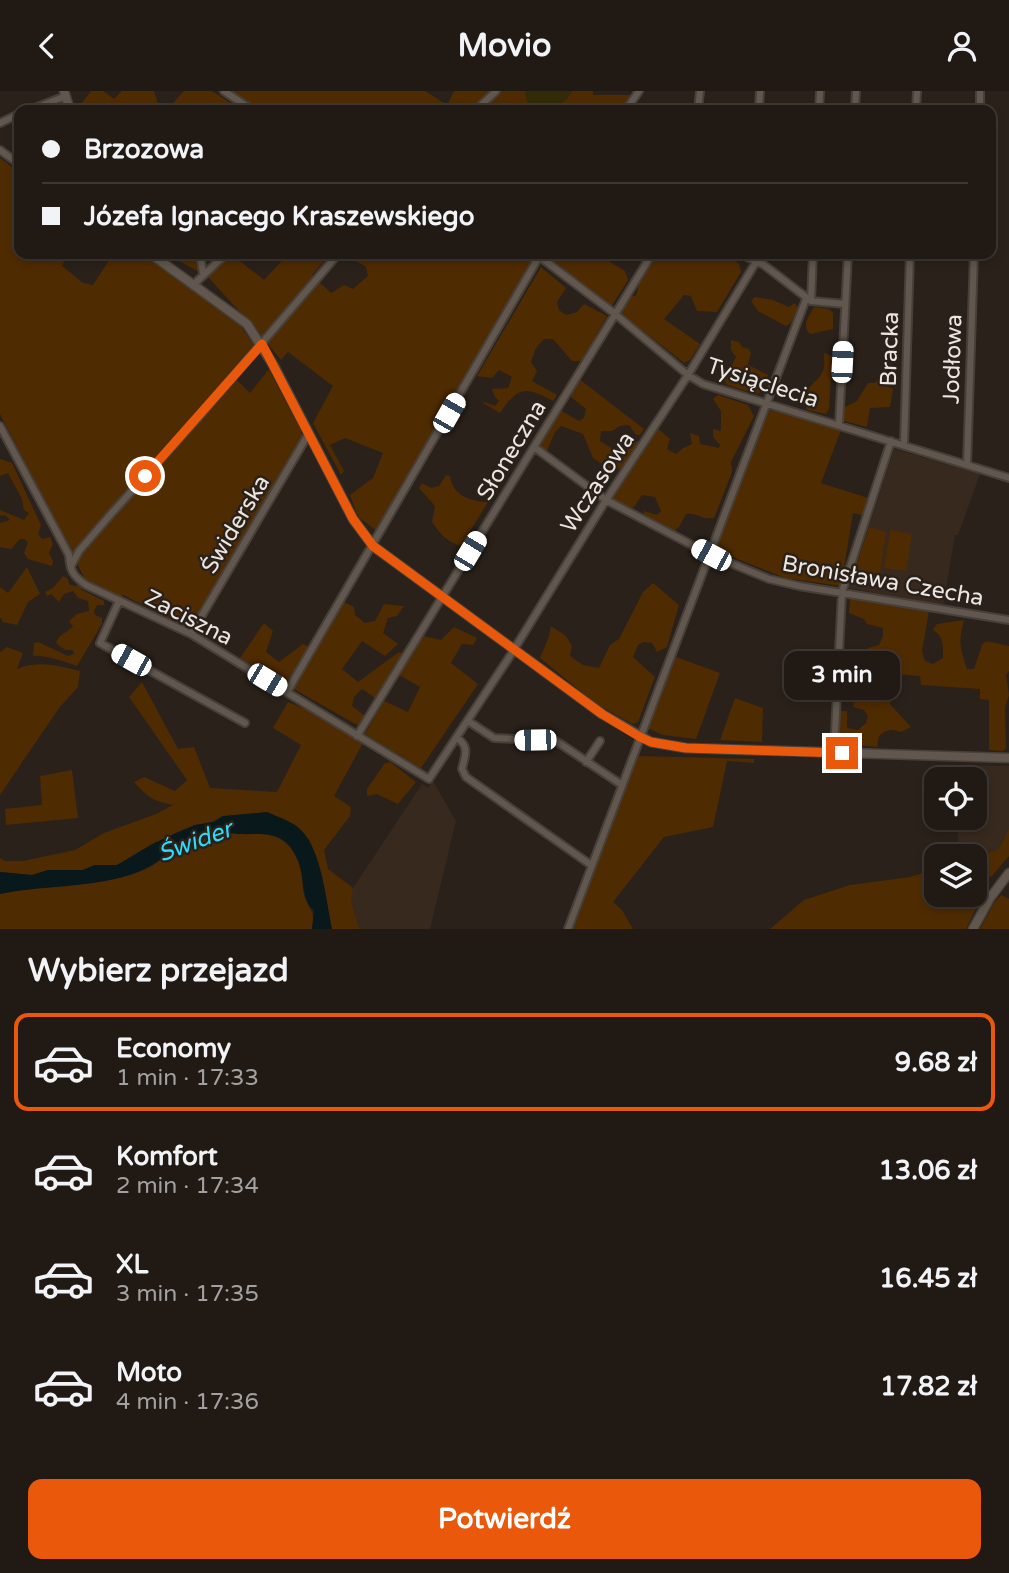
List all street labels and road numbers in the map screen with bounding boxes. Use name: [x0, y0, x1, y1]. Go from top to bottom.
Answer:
street label: Bracka: [875, 311, 905, 387]
street label: Jodłowa: [937, 314, 969, 404]
street label: Tysiąclecia: [703, 352, 822, 414]
street label: Słoneczna: [471, 395, 553, 506]
street label: Wczasowa: [555, 427, 641, 538]
street label: Świderska: [196, 470, 276, 579]
street label: Bronisława Czecha: [780, 549, 986, 613]
street label: Zaciszna: [140, 584, 237, 652]

